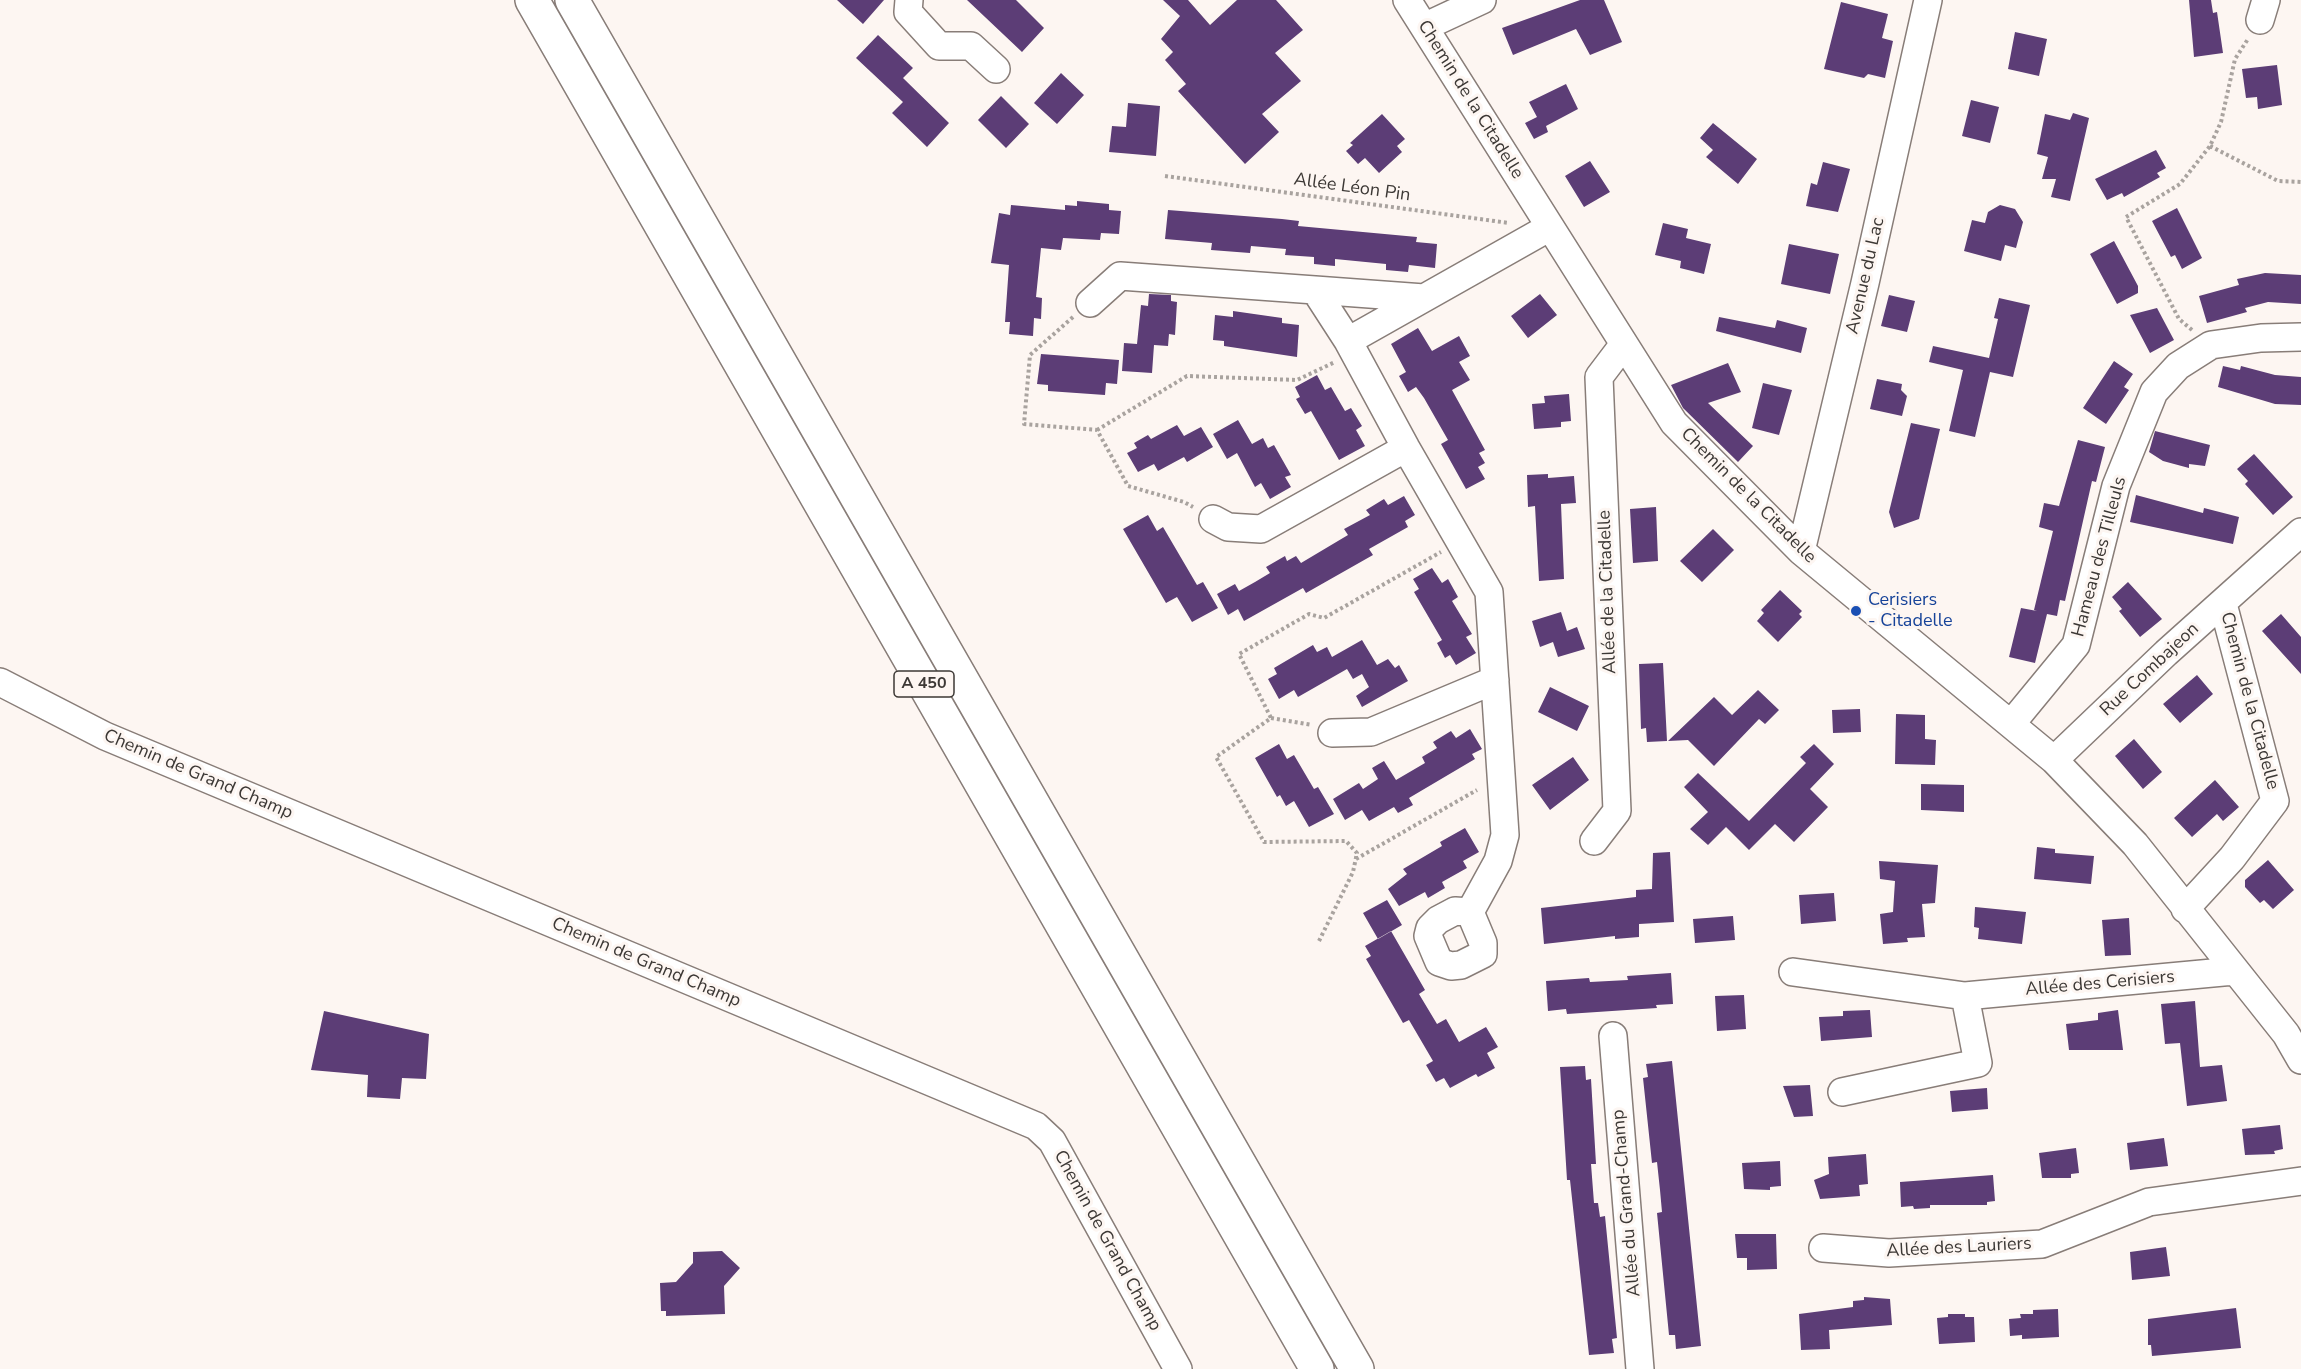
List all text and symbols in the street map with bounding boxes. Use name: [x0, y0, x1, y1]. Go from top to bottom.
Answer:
street label: Chemin de la Citadelle: [1412, 17, 1528, 183]
street label: Allée Léon Pin: [1292, 169, 1412, 207]
street label: Avenue du Lac: [1842, 216, 1890, 336]
street label: Chemin de la Citadelle: [1676, 424, 1820, 568]
street label: Hameau des Tilleuls: [2068, 475, 2132, 639]
street label: Allée de la Citadelle: [1594, 510, 1622, 674]
place label: Cerisiers - Citadelle: [1868, 590, 1953, 632]
marker: Cerisiers - Citadelle: [1849, 604, 1863, 618]
street label: Chemin de la Citadelle: [2215, 610, 2283, 792]
street label: Rue Combajeon: [2096, 619, 2204, 721]
road number: A 450: [894, 671, 954, 697]
street label: Chemin de Grand Champ: [100, 725, 296, 825]
street label: Chemin de Grand Champ: [548, 913, 744, 1013]
street label: Allée des Cerisiers: [2024, 967, 2176, 1001]
street label: Allée du Grand-Champ: [1608, 1109, 1646, 1297]
street label: Chemin de Grand Champ: [1048, 1147, 1166, 1335]
street label: Allée des Lauriers: [1886, 1233, 2032, 1263]

